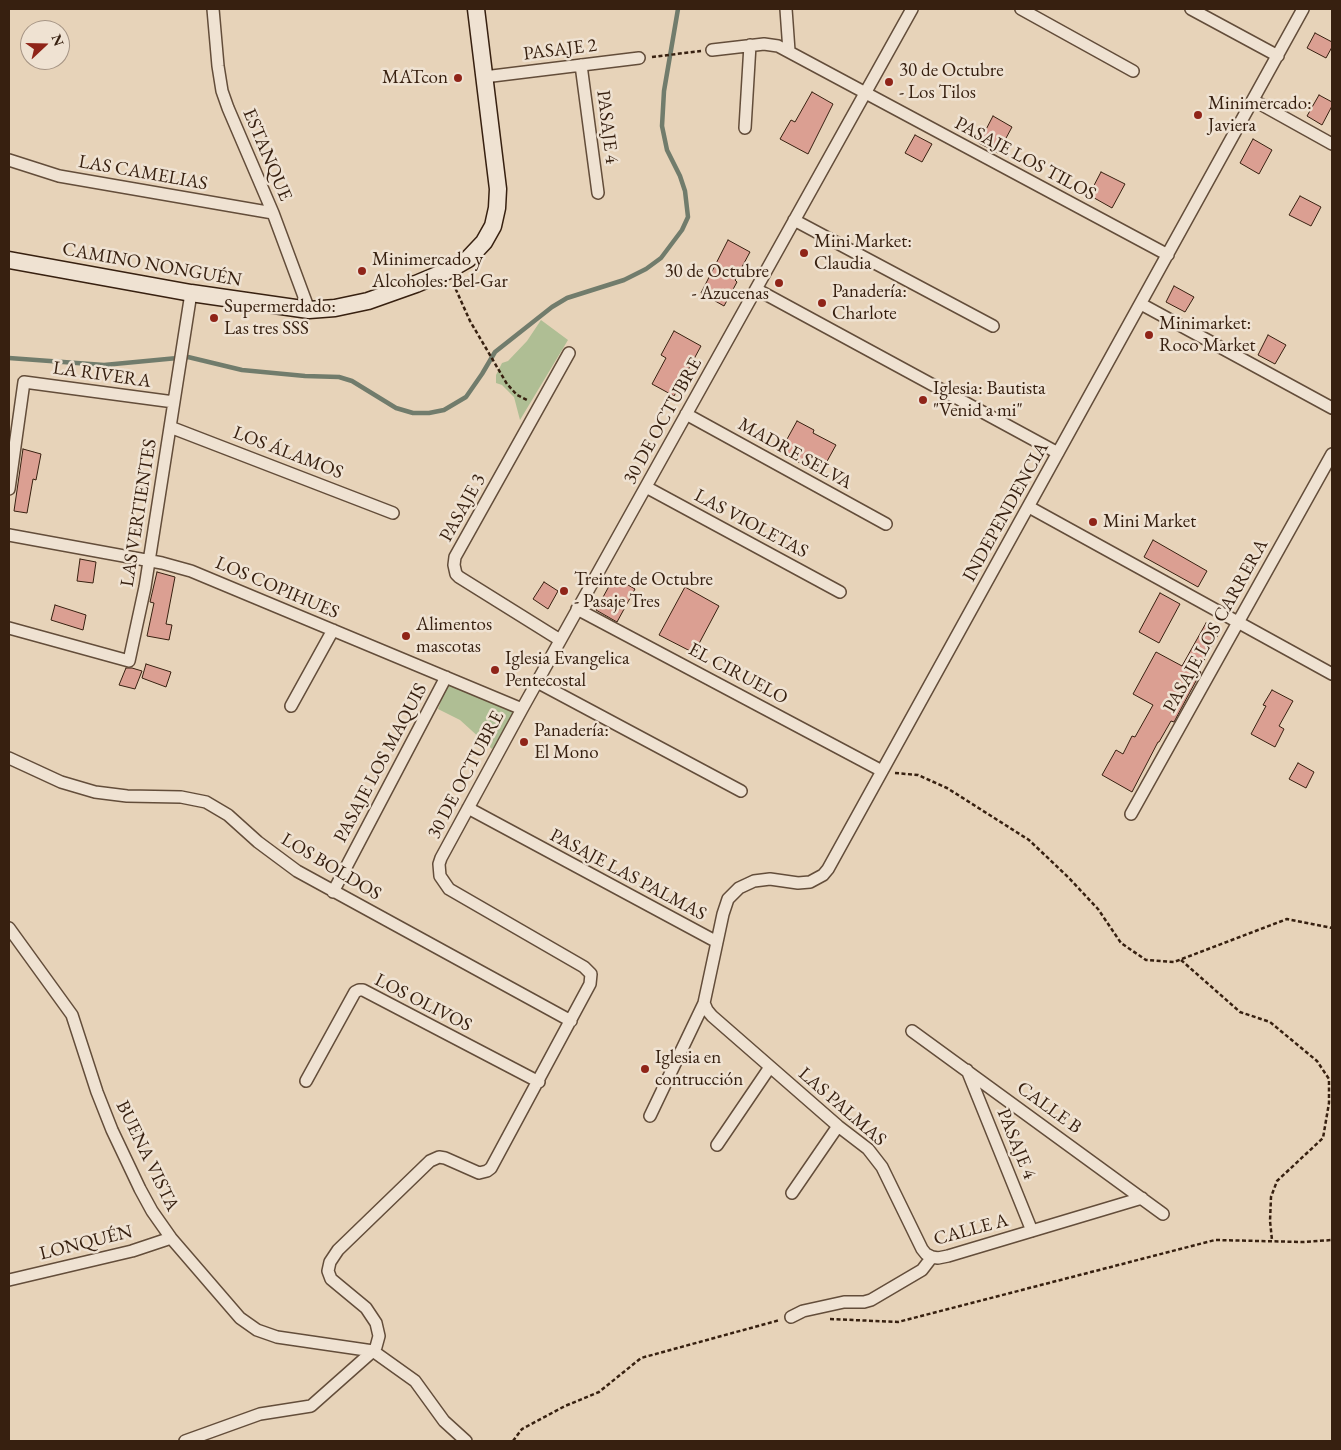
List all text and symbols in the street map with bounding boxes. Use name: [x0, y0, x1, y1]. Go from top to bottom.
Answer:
north arrow: [20, 20, 70, 70]
text: N: [48, 31, 68, 48]
street label: PASAJE 2: [522, 34, 598, 66]
place label: 30 de Octubre - Los Tilos: [899, 60, 1004, 104]
place label: MATcon: [382, 67, 448, 89]
marker: MATcon: [452, 72, 464, 84]
marker: 30 de Octubre - Los Tilos: [883, 76, 895, 88]
street label: PASAJE 4: [591, 89, 623, 165]
place label: Minimercado: Javiera: [1208, 93, 1312, 137]
street label: ESTANQUE: [237, 105, 297, 205]
marker: Minimercado: Javiera: [1192, 109, 1204, 121]
street label: PASAJE LOS TILOS: [950, 112, 1100, 206]
street label: LAS CAMELIAS: [77, 150, 209, 196]
place label: Mini Market: Claudia: [814, 231, 912, 275]
street label: CAMINO NONGUÉN: [61, 238, 243, 292]
marker: Mini Market: Claudia: [798, 247, 810, 259]
place label: Minimercado y Alcoholes: Bel-Gar: [372, 249, 508, 293]
place label: 30 de Octubre - Azucenas: [664, 261, 769, 305]
marker: Minimercado y Alcoholes: Bel-Gar: [356, 265, 368, 277]
marker: 30 de Octubre - Azucenas: [773, 277, 785, 289]
place label: Panadería: Charlote: [832, 281, 907, 325]
place label: Supermerdado: Las tres SSS: [224, 296, 336, 340]
marker: Panadería: Charlote: [816, 297, 828, 309]
marker: Supermerdado: Las tres SSS: [208, 312, 220, 324]
place label: Minimarket: Roco Market: [1159, 313, 1255, 357]
marker: Minimarket: Roco Market: [1143, 329, 1155, 341]
street label: 30 DE OCTUBRE: [619, 354, 707, 488]
street label: LA RIVERA: [51, 357, 153, 393]
place label: Iglesia: Bautista "Venid a mi": [933, 378, 1046, 422]
marker: Iglesia: Bautista "Venid a mi": [917, 394, 929, 406]
street label: MADRE SELVA: [734, 413, 856, 495]
street label: LOS ÁLAMOS: [230, 422, 346, 484]
street label: LAS VERTIENTES: [116, 438, 162, 588]
street label: INDEPENDENCIA: [958, 438, 1054, 586]
street label: PASAJE 3: [435, 470, 491, 546]
street label: LAS VIOLETAS: [690, 484, 812, 564]
place label: Mini Market: [1103, 511, 1196, 533]
marker: Mini Market: [1087, 516, 1099, 528]
street label: PASAJE LOS CARRERA: [1159, 535, 1273, 717]
street label: LOS COPIHUES: [212, 552, 342, 624]
place label: Treinte de Octubre - Pasaje Tres: [574, 569, 713, 613]
marker: Treinte de Octubre - Pasaje Tres: [558, 585, 570, 597]
place label: Alimentos mascotas: [416, 614, 492, 658]
marker: Alimentos mascotas: [400, 630, 412, 642]
street label: EL CIRUELO: [684, 638, 792, 710]
place label: Iglesia Evangelica Pentecostal: [505, 648, 630, 692]
marker: Iglesia Evangelica Pentecostal: [489, 664, 501, 676]
street label: PASAJE LOS MAQUIS: [329, 680, 433, 846]
street label: 30 DE OCTUBRE: [423, 707, 509, 843]
place label: Panadería: El Mono: [534, 720, 609, 764]
marker: Panadería: El Mono: [518, 736, 530, 748]
street label: PASAJE LAS PALMAS: [546, 824, 710, 926]
street label: LOS BOLDOS: [277, 828, 385, 906]
street label: LOS OLIVOS: [371, 969, 475, 1037]
place label: Iglesia en contrucción: [655, 1047, 743, 1091]
marker: Iglesia en contrucción: [639, 1063, 651, 1075]
street label: LAS PALMAS: [793, 1063, 891, 1151]
street label: CALLE B: [1012, 1077, 1086, 1139]
street label: BUENA VISTA: [110, 1097, 184, 1215]
street label: PASAJE 4: [992, 1105, 1040, 1183]
street label: CALLE A: [931, 1209, 1011, 1251]
street label: LONQUÉN: [37, 1220, 135, 1266]

